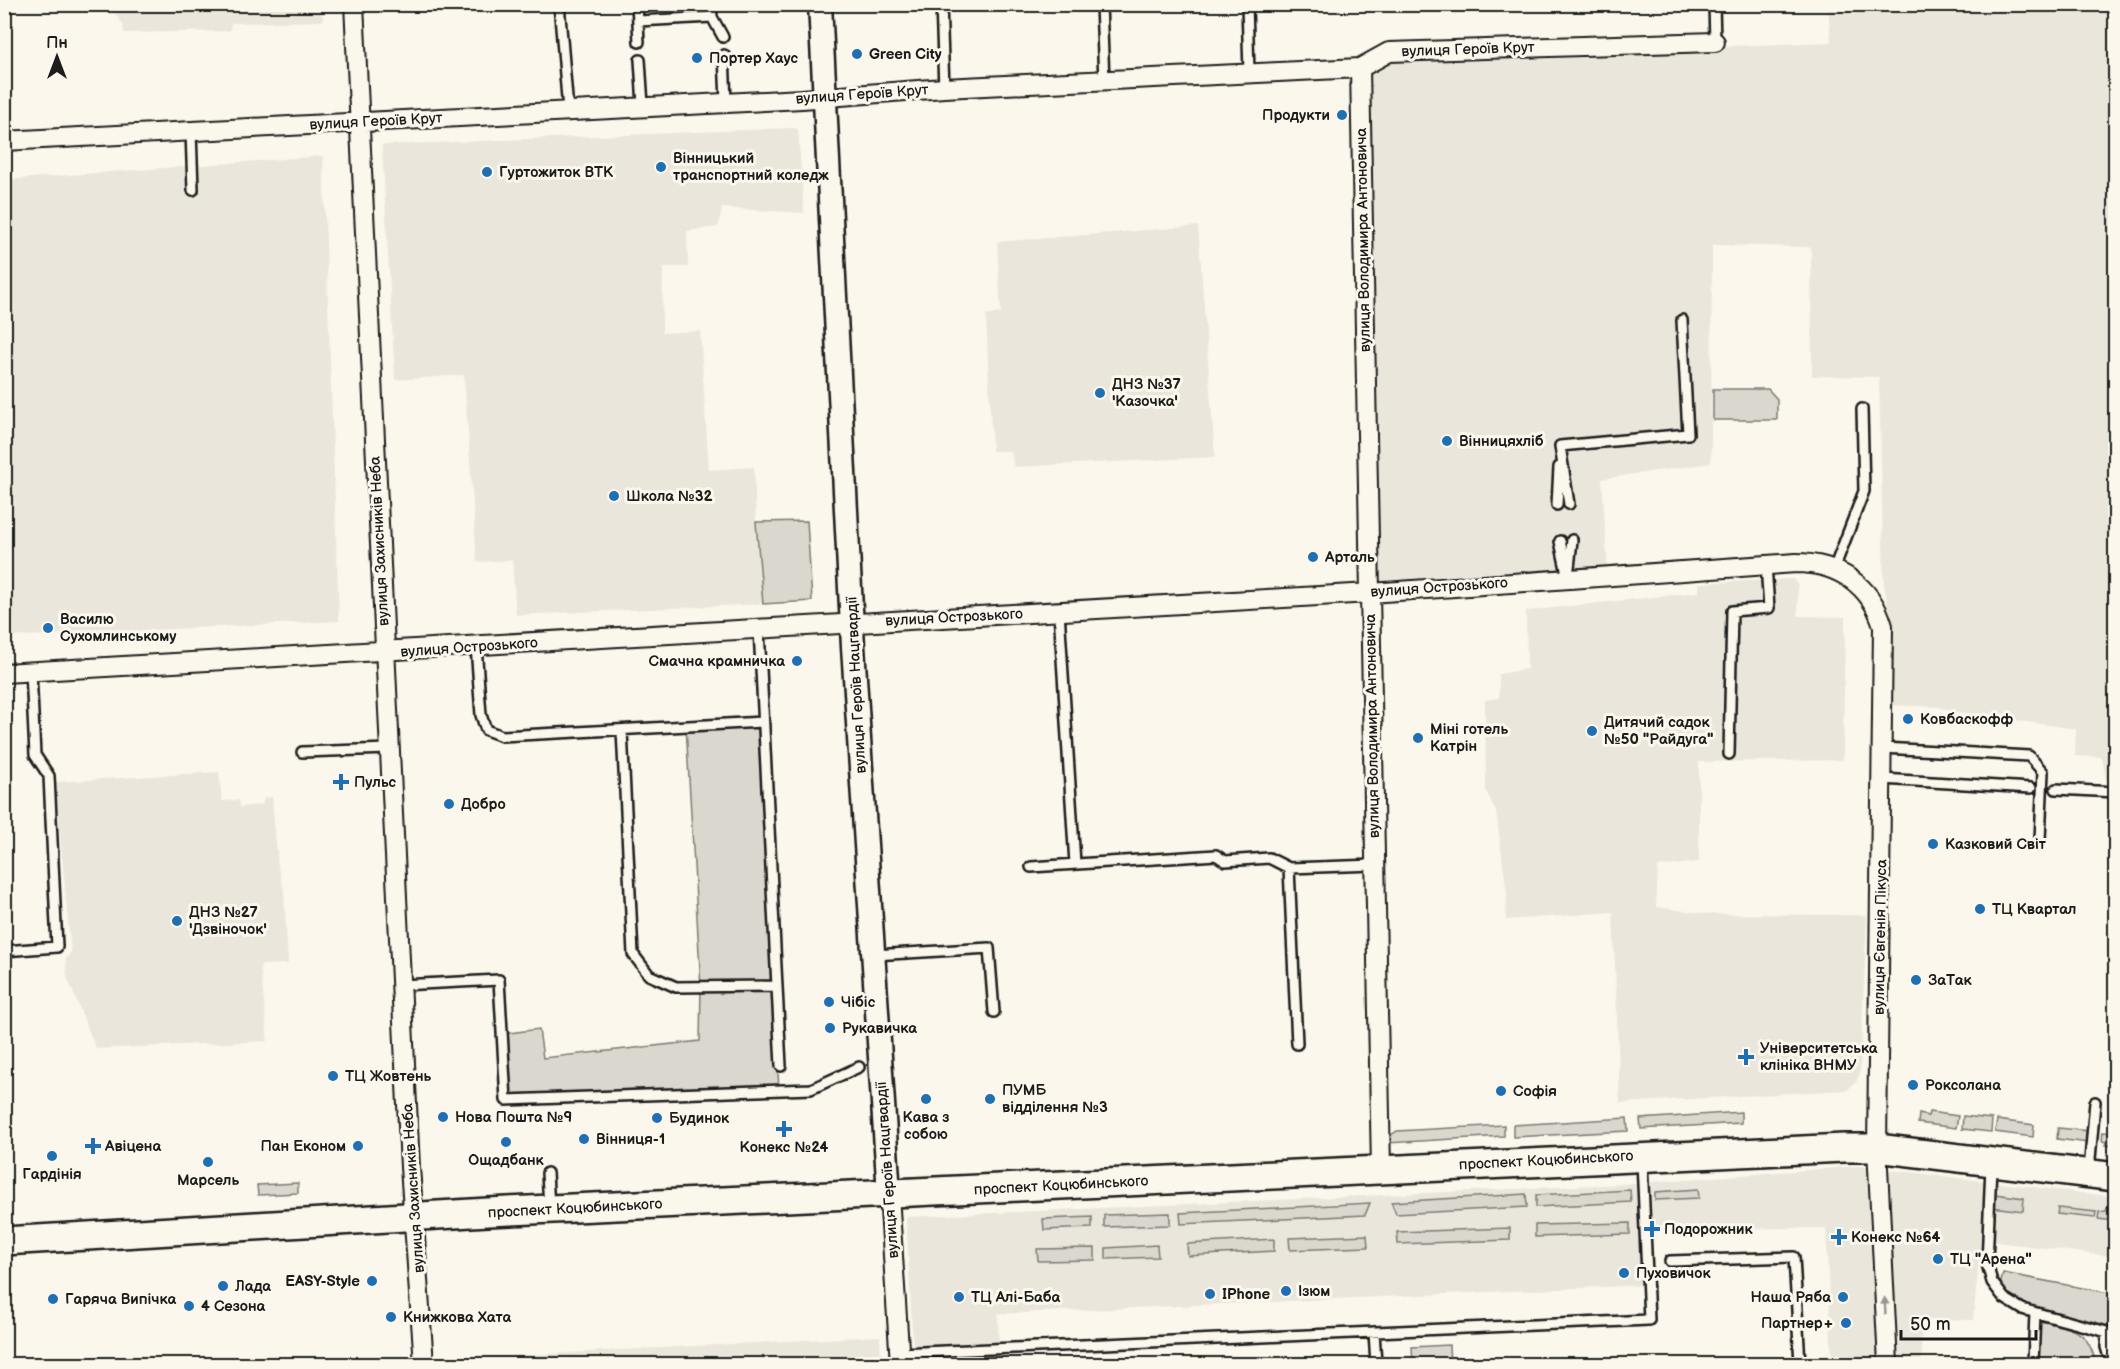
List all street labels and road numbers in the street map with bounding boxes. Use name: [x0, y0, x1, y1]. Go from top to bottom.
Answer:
street label: вулиця Героїв Крут: [1401, 38, 1535, 61]
street label: вулиця Героїв Крут: [795, 80, 929, 109]
street label: вулиця Героїв Крут: [309, 109, 443, 134]
street label: вулиця Володимира Антоновича: [1352, 128, 1375, 352]
street label: вулиця Захисників Неба: [366, 455, 393, 626]
street label: вулиця Острозького: [1370, 573, 1509, 602]
street label: вулиця Героїв Нацгвардії: [842, 596, 871, 774]
street label: вулиця Острозького: [885, 604, 1023, 631]
street label: вулиця Володимира Антоновича: [1361, 614, 1384, 838]
street label: вулиця Острозького: [400, 633, 539, 662]
street label: вулиця Євгенія Пікуса: [1870, 859, 1891, 1015]
street label: вулиця Героїв Нацгвардії: [872, 1081, 903, 1259]
street label: вулиця Захисників Неба: [398, 1102, 429, 1273]
street label: проспект Коцюбинського: [1458, 1146, 1634, 1175]
street label: проспект Коцюбинського: [973, 1171, 1149, 1200]
street label: проспект Коцюбинського: [487, 1194, 663, 1223]

